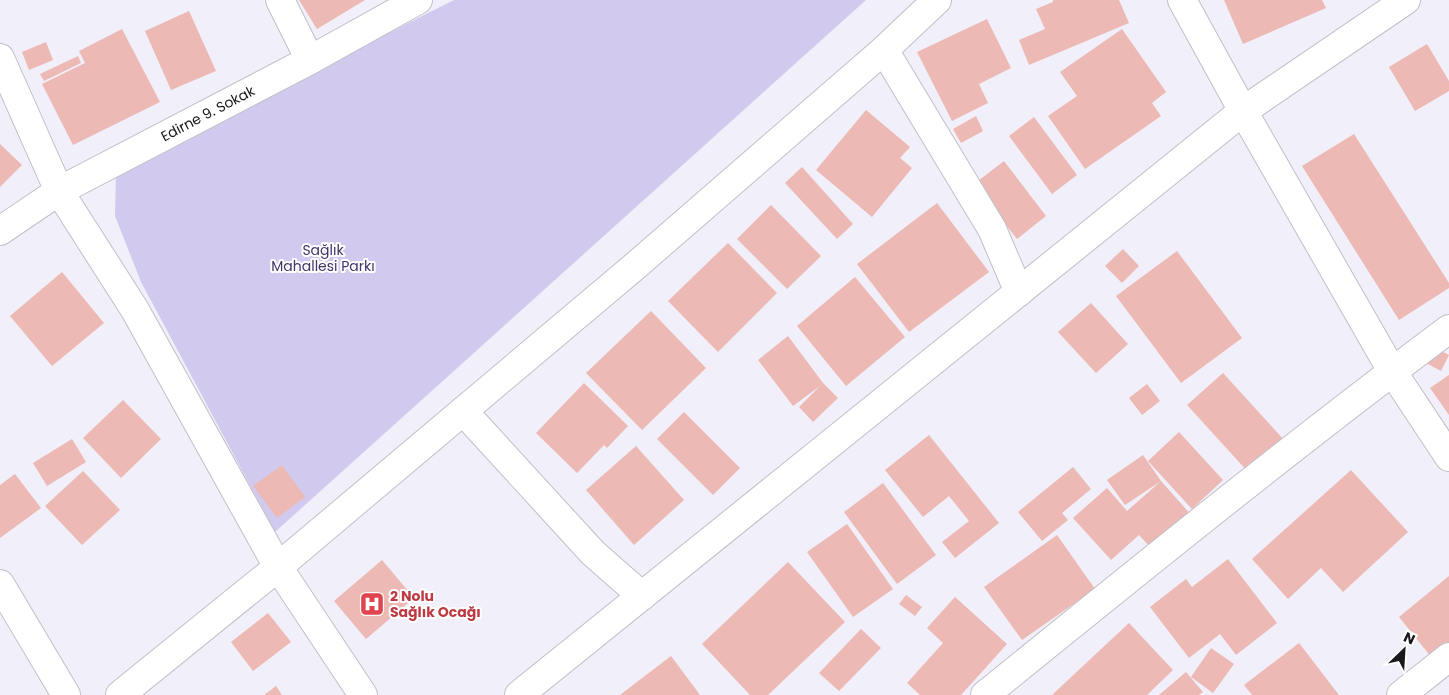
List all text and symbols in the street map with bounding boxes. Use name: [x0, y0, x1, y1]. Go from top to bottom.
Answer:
street label: Edirne 9. Sokak: [157, 80, 259, 146]
park label: Sağlık Mahallesi Parkı: [271, 240, 375, 276]
place label: 2 Nolu Sağlık Ocağı: [390, 586, 481, 622]
hospital icon: 2 Nolu Sağlık Ocağı: [359, 591, 385, 617]
north arrow: [1379, 625, 1429, 675]
text: N: [1400, 627, 1418, 650]

